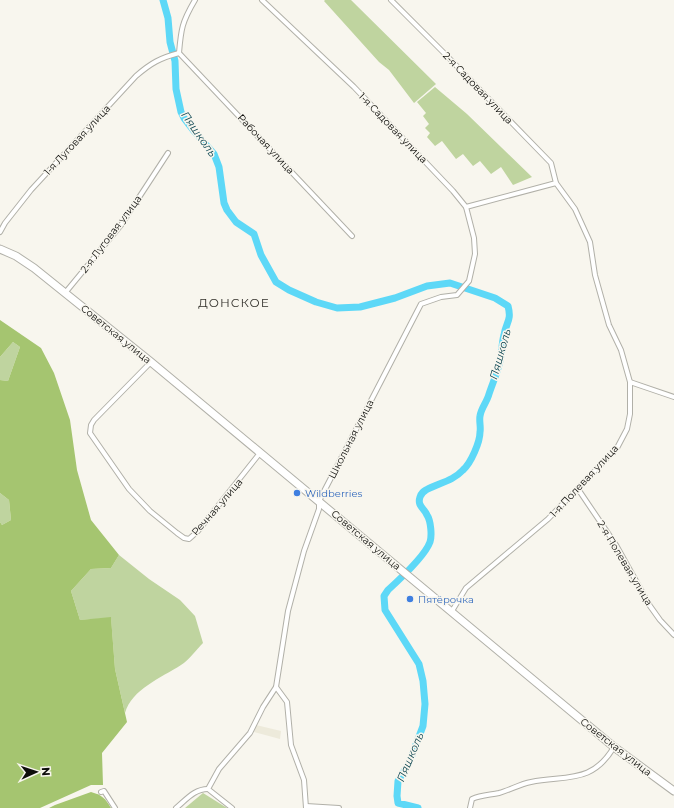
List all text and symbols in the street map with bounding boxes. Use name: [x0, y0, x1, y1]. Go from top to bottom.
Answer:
street label: 2-я Садовая улица: [440, 49, 516, 127]
street label: 1-я Садовая улица: [356, 90, 430, 166]
street label: 1-я Луговая улица: [41, 102, 113, 178]
water label: Пяшколь: [178, 109, 220, 159]
street label: Рабочая улица: [235, 111, 297, 177]
street label: 2-я Луговая улица: [78, 193, 144, 275]
district label: ДОНСКОЕ: [198, 295, 270, 310]
street label: Советская улица: [78, 302, 154, 366]
water label: Пяшколь: [486, 327, 514, 381]
street label: Школьная улица: [325, 397, 377, 481]
street label: 1-я Полевая улица: [547, 442, 621, 520]
street label: Речная улица: [189, 476, 245, 538]
place label: Wildberries: [305, 487, 363, 500]
marker: Wildberries: [292, 488, 302, 498]
street label: Советская улица: [329, 507, 403, 573]
street label: 2-я Полевая улица: [595, 518, 655, 608]
place label: Пятёрочка: [418, 593, 474, 606]
marker: Пятёрочка: [405, 594, 415, 604]
street label: Советская улица: [578, 715, 654, 779]
water label: Пяшколь: [393, 730, 427, 784]
north arrow: [16, 752, 56, 792]
text: N: [39, 767, 53, 776]

